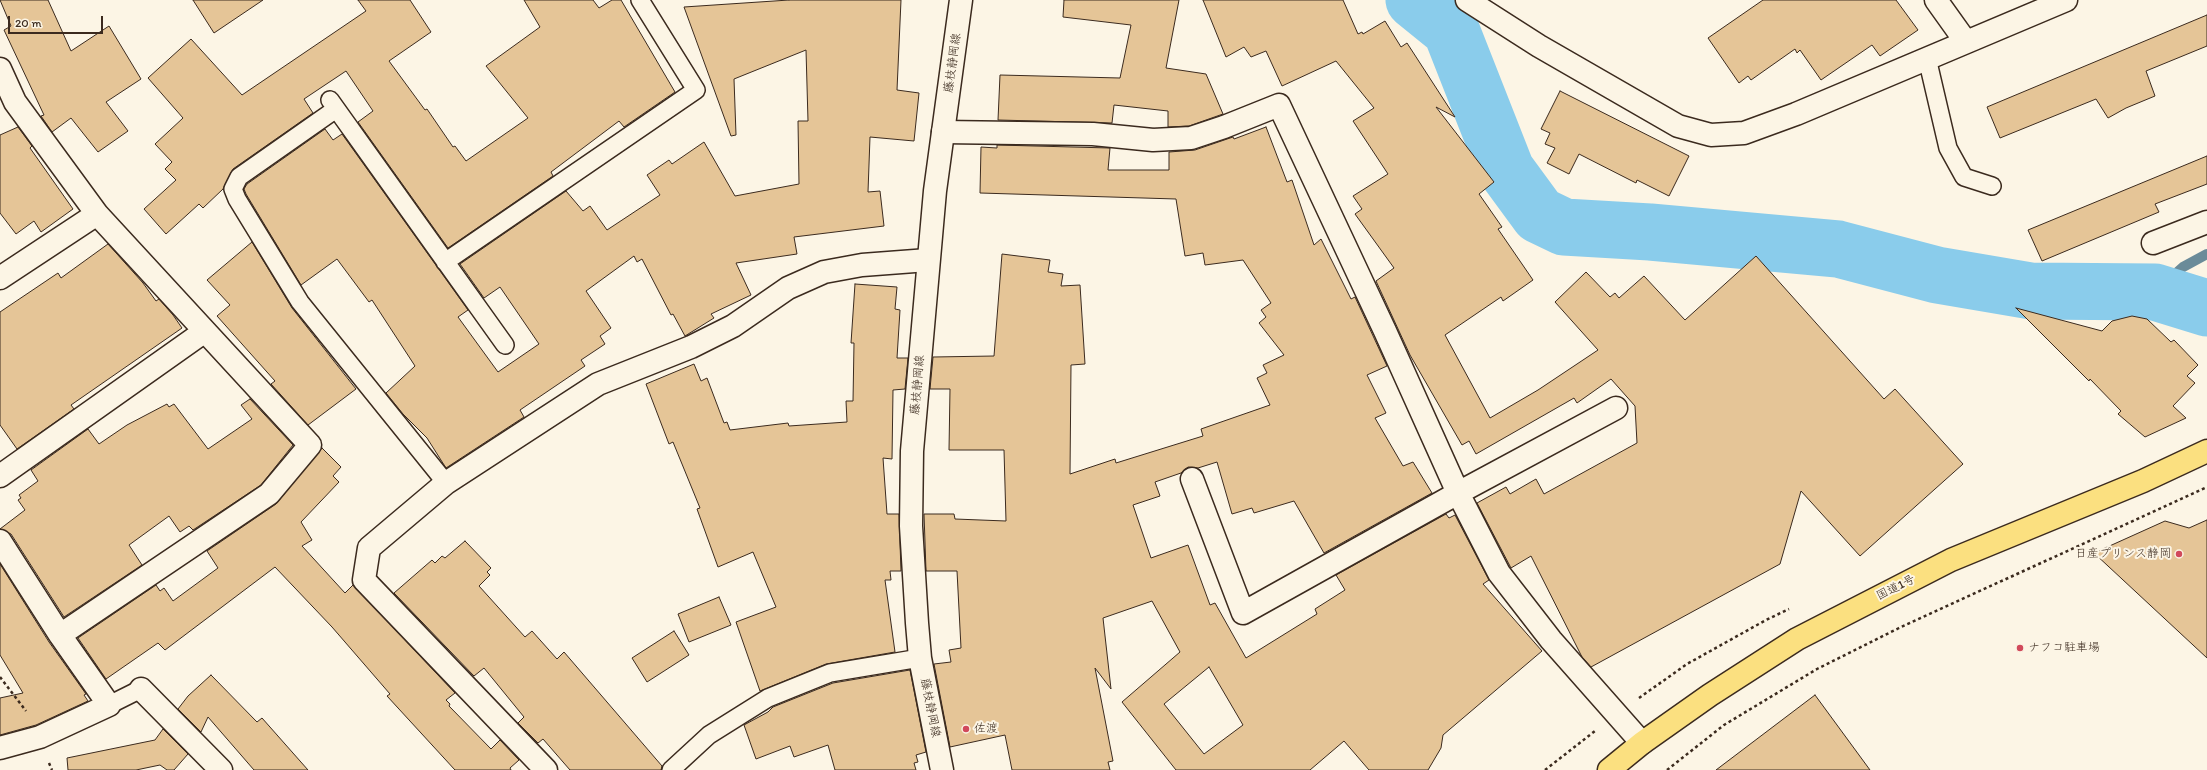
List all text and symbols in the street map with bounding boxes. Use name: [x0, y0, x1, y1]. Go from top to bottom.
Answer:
scale bar: [10, 8, 105, 34]
text: 20 m: [15, 16, 42, 30]
street label: 藤枝静岡線: [942, 32, 964, 94]
street label: 藤枝静岡線: [908, 354, 928, 416]
place label: 日産プリンス静岡: [2075, 547, 2171, 561]
marker: 日産プリンス静岡: [2174, 549, 2184, 559]
street label: 国道1号: [1874, 572, 1918, 604]
place label: ナフコ駐車場: [2028, 641, 2100, 655]
marker: ナフコ駐車場: [2015, 643, 2025, 653]
street label: 藤枝静岡線: [917, 677, 943, 739]
place label: 佐渡: [974, 722, 998, 736]
marker: 佐渡: [961, 724, 971, 734]

